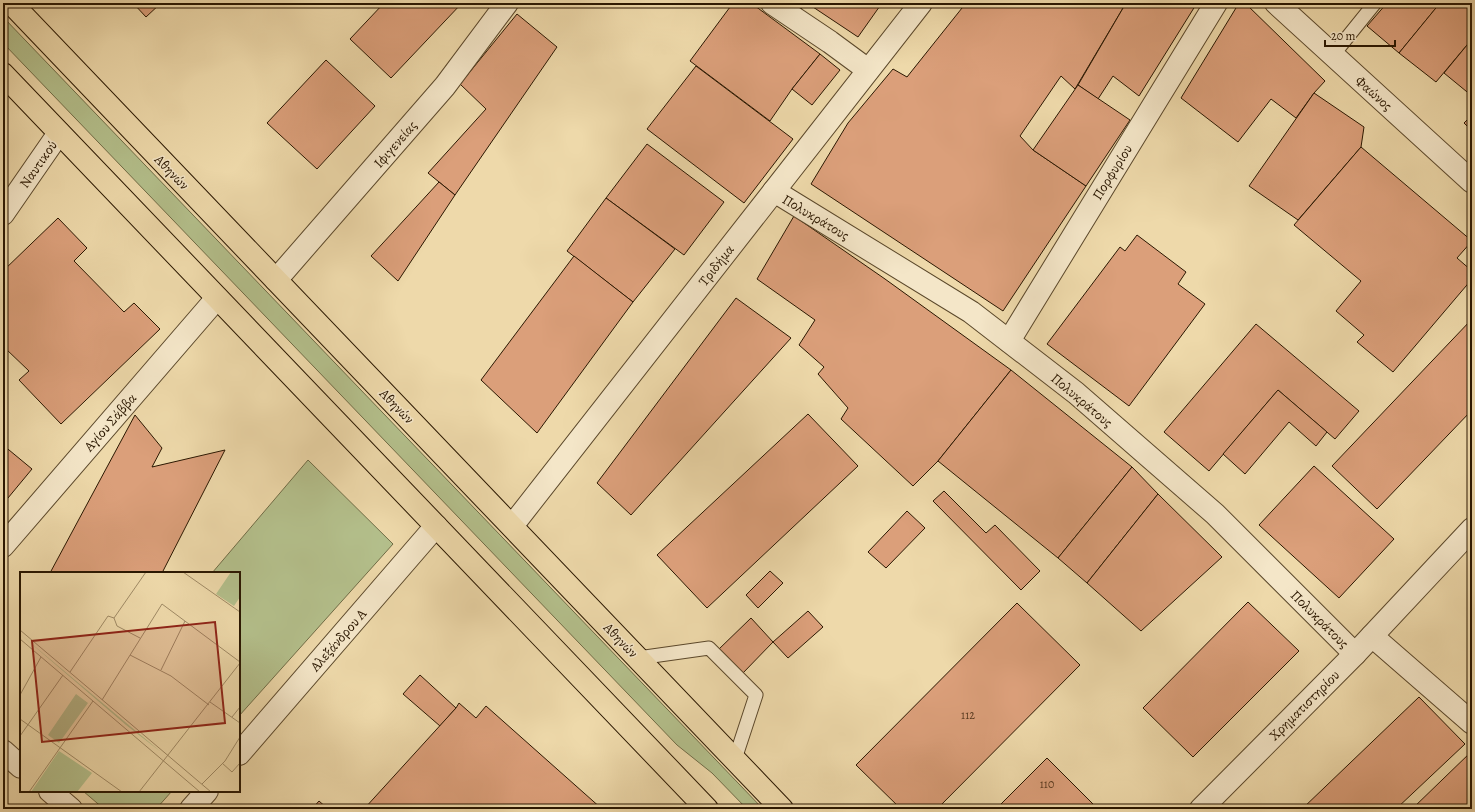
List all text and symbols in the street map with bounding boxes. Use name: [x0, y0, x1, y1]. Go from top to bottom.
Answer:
scale bar: [1325, 22, 1395, 48]
text: 20 m: [1331, 28, 1355, 44]
street label: Φαώνος: [1351, 72, 1396, 115]
street label: Ιφιγενείας: [369, 117, 421, 172]
street label: Ναυτικού: [15, 137, 62, 192]
street label: Πορφυρίου: [1088, 141, 1137, 204]
street label: Αθηνών: [149, 150, 193, 194]
street label: Πολυκράτους: [779, 190, 853, 245]
street label: Τριδήμα: [694, 240, 739, 290]
street label: Πολυκράτους: [1047, 369, 1117, 432]
street label: Αθηνών: [374, 384, 418, 428]
street label: Αγίου Σάββα: [79, 389, 141, 456]
inset map: [20, 572, 240, 792]
street label: Πολυκράτους: [1286, 586, 1353, 653]
street label: Αλεξάνδρου Α: [305, 604, 371, 676]
street label: Αθηνών: [598, 618, 642, 662]
street label: Χρηματιστηρίου: [1265, 666, 1344, 745]
house number: 112: [961, 707, 975, 723]
house number: 110: [1040, 776, 1054, 792]

